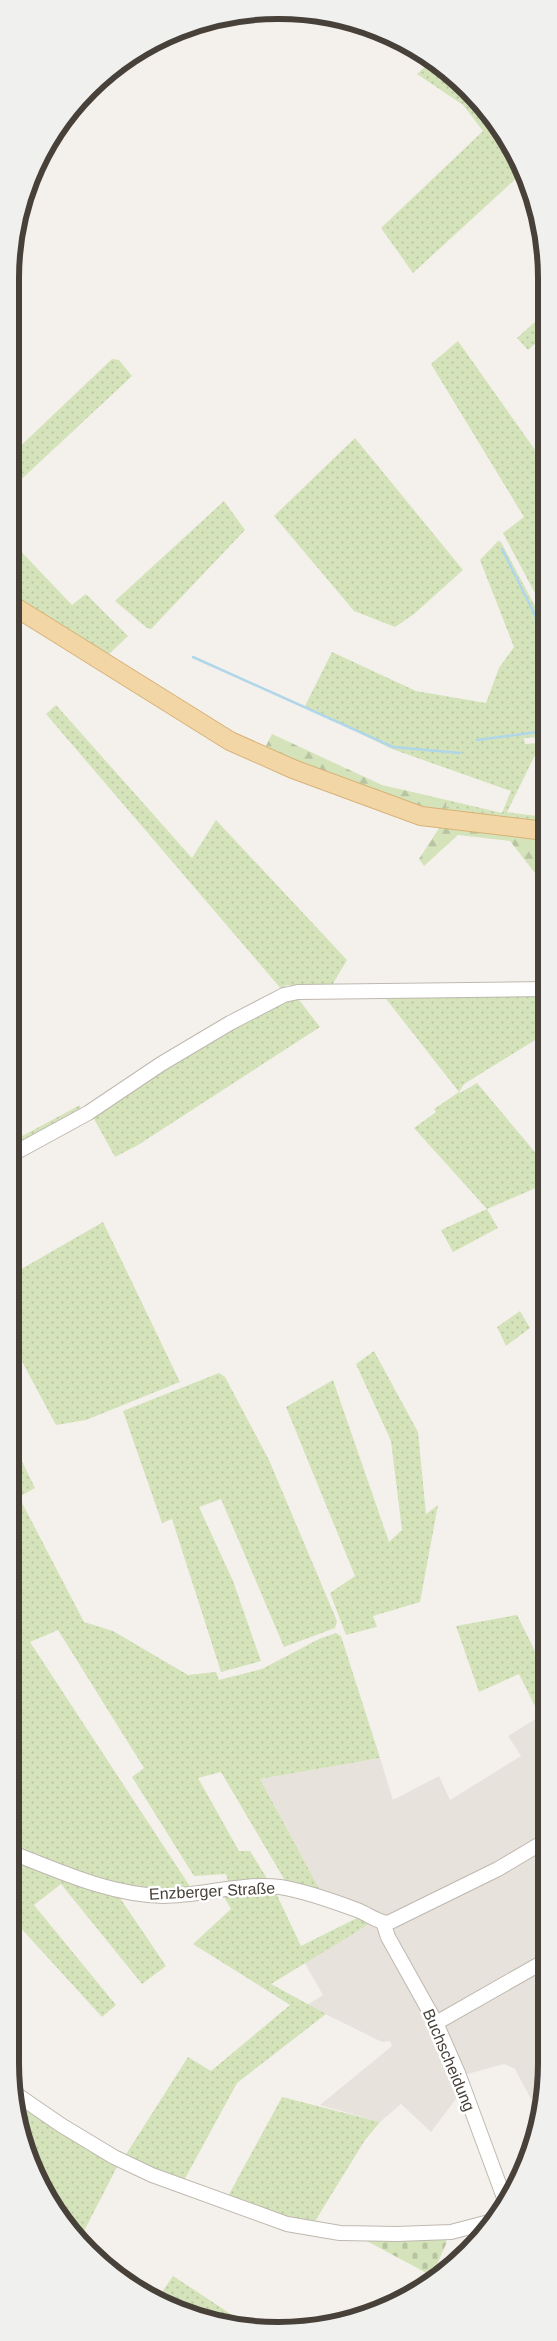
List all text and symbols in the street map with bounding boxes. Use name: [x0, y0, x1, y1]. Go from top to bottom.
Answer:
street label: Enzberger Straße: [149, 1879, 276, 1903]
street label: Buchscheidung: [420, 2006, 478, 2114]

